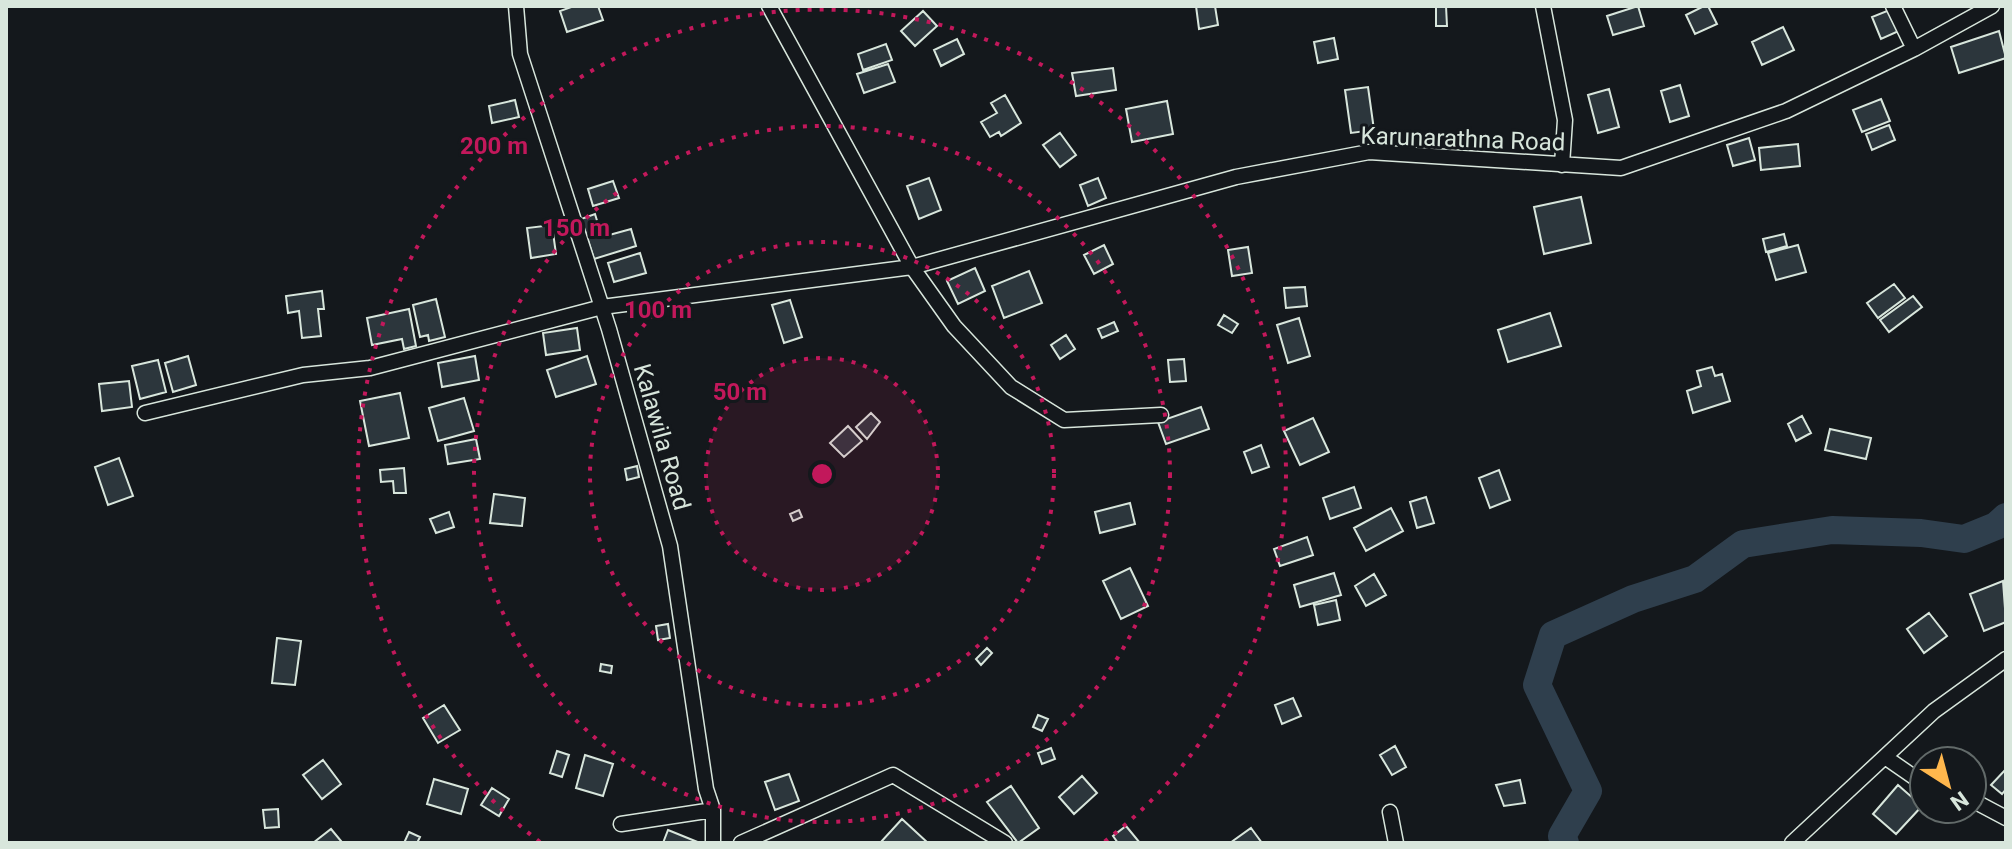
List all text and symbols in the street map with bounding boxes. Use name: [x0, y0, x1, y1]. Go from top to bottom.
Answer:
street label: Karunarathna Road: [1360, 121, 1566, 157]
text: 200 m: [460, 132, 528, 160]
text: 150 m: [542, 214, 610, 242]
text: 100 m: [624, 296, 692, 324]
street label: Kalawila Road: [628, 361, 696, 513]
text: 50 m: [713, 378, 767, 406]
centre of rings: [808, 460, 836, 488]
north arrow: [1908, 745, 1988, 825]
text: N: [1946, 786, 1973, 815]

